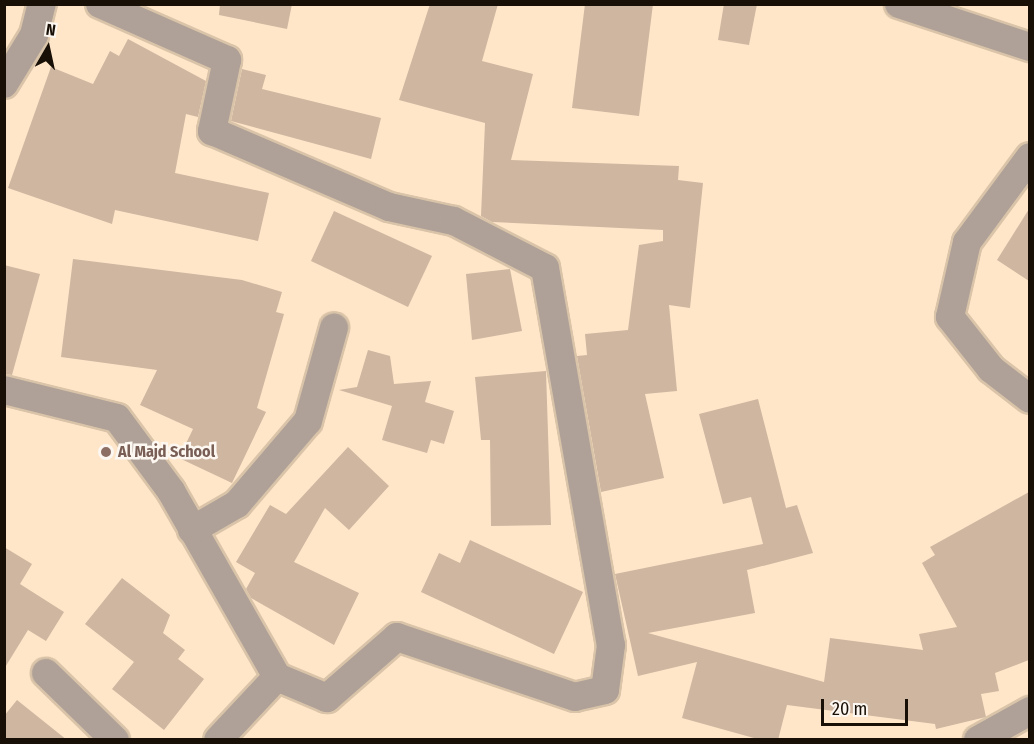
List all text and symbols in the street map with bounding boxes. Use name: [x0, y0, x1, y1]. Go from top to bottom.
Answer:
north arrow: [18, 18, 78, 78]
text: N: [45, 20, 57, 40]
place label: Al Majd School: [118, 442, 215, 462]
marker: Al Majd School: [99, 445, 113, 459]
scale bar: [824, 687, 911, 725]
text: 20 m: [832, 698, 867, 720]

